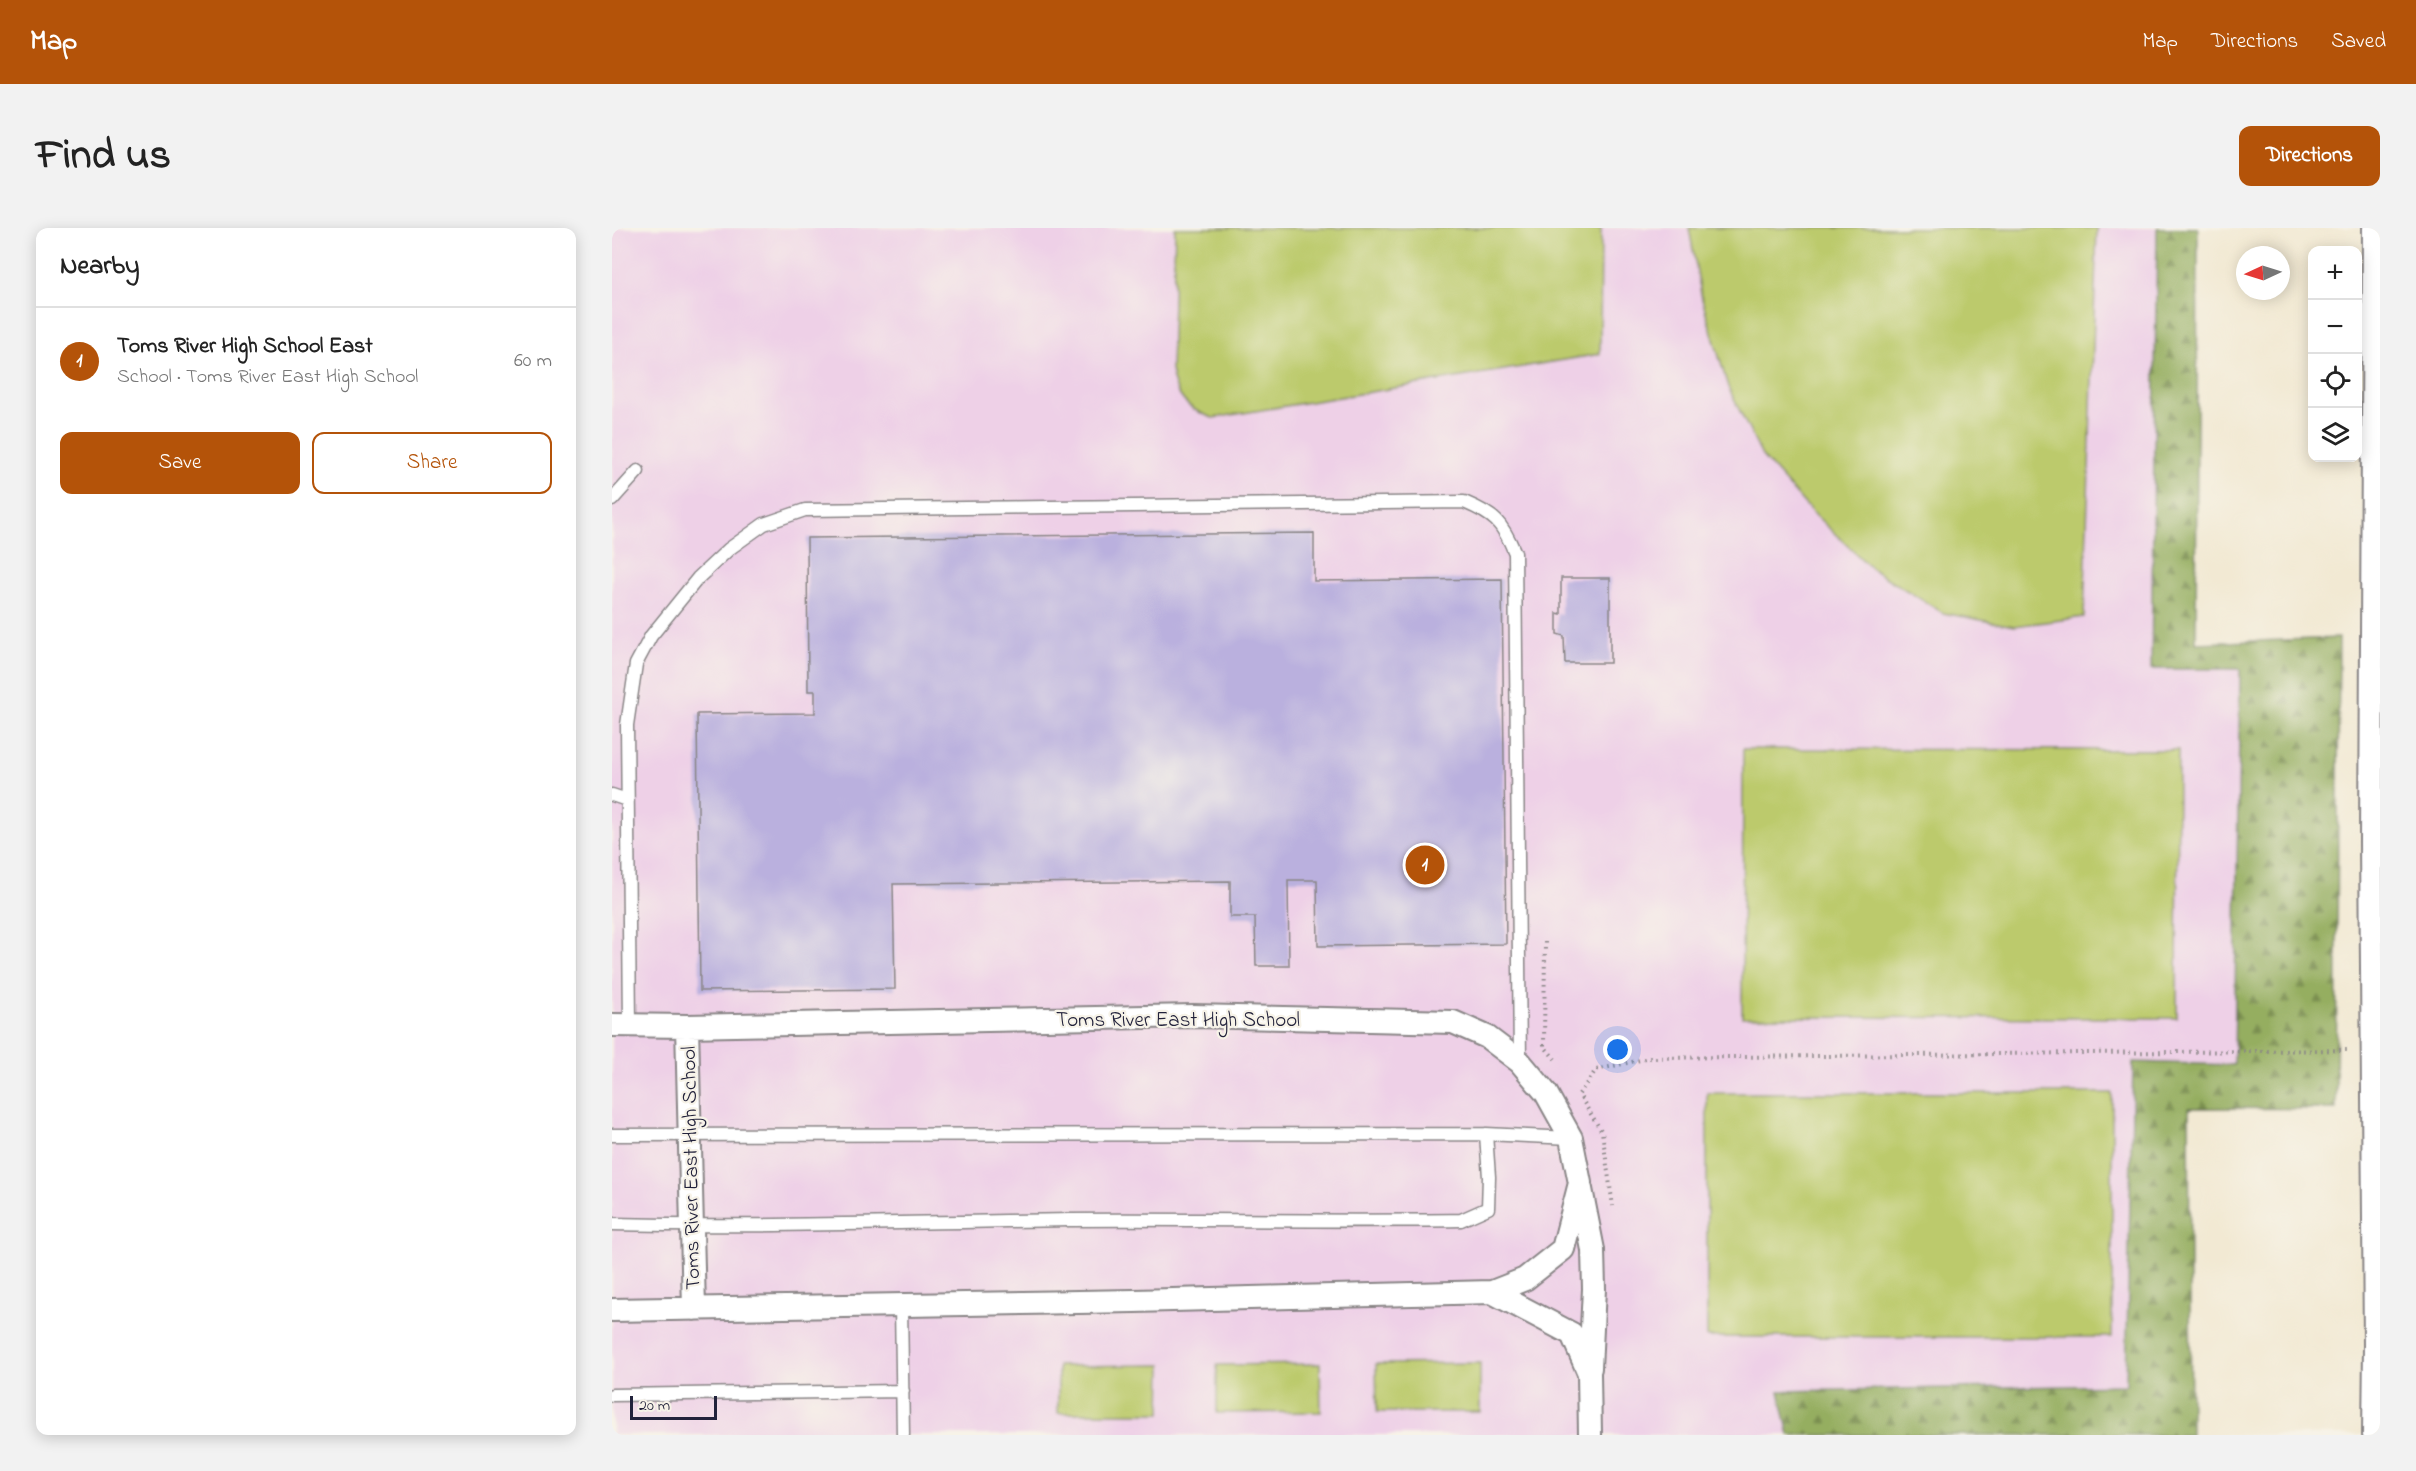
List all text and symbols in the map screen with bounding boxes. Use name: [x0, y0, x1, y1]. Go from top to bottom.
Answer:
text: Map: [30, 22, 77, 63]
text: Map: [2142, 27, 2178, 57]
text: Directions: [2211, 27, 2298, 57]
text: Saved: [2331, 27, 2386, 57]
text: Find us: [36, 126, 171, 187]
button: Directions: [2239, 126, 2380, 186]
north arrow: [2236, 246, 2290, 300]
map controls: [2308, 246, 2362, 462]
button: +: [2308, 246, 2362, 300]
text: Nearby: [60, 248, 139, 286]
button: −: [2308, 300, 2362, 354]
text: Toms River High School East: [117, 331, 373, 363]
text: 1: [76, 347, 83, 376]
text: 60 m: [514, 347, 552, 376]
button: locate: [2308, 354, 2362, 408]
text: School · Toms River East High School: [117, 363, 418, 392]
button: layers: [2308, 408, 2362, 462]
button: Save: [60, 432, 300, 494]
button: Share: [312, 432, 552, 494]
pin: 1: [1406, 842, 1444, 888]
street label: Toms River East High School: [1056, 1006, 1300, 1038]
your location: [1603, 1035, 1632, 1064]
street label: Toms River East High School: [675, 1046, 711, 1290]
scale bar: [630, 1393, 717, 1420]
text: 20 m: [639, 1394, 670, 1418]

